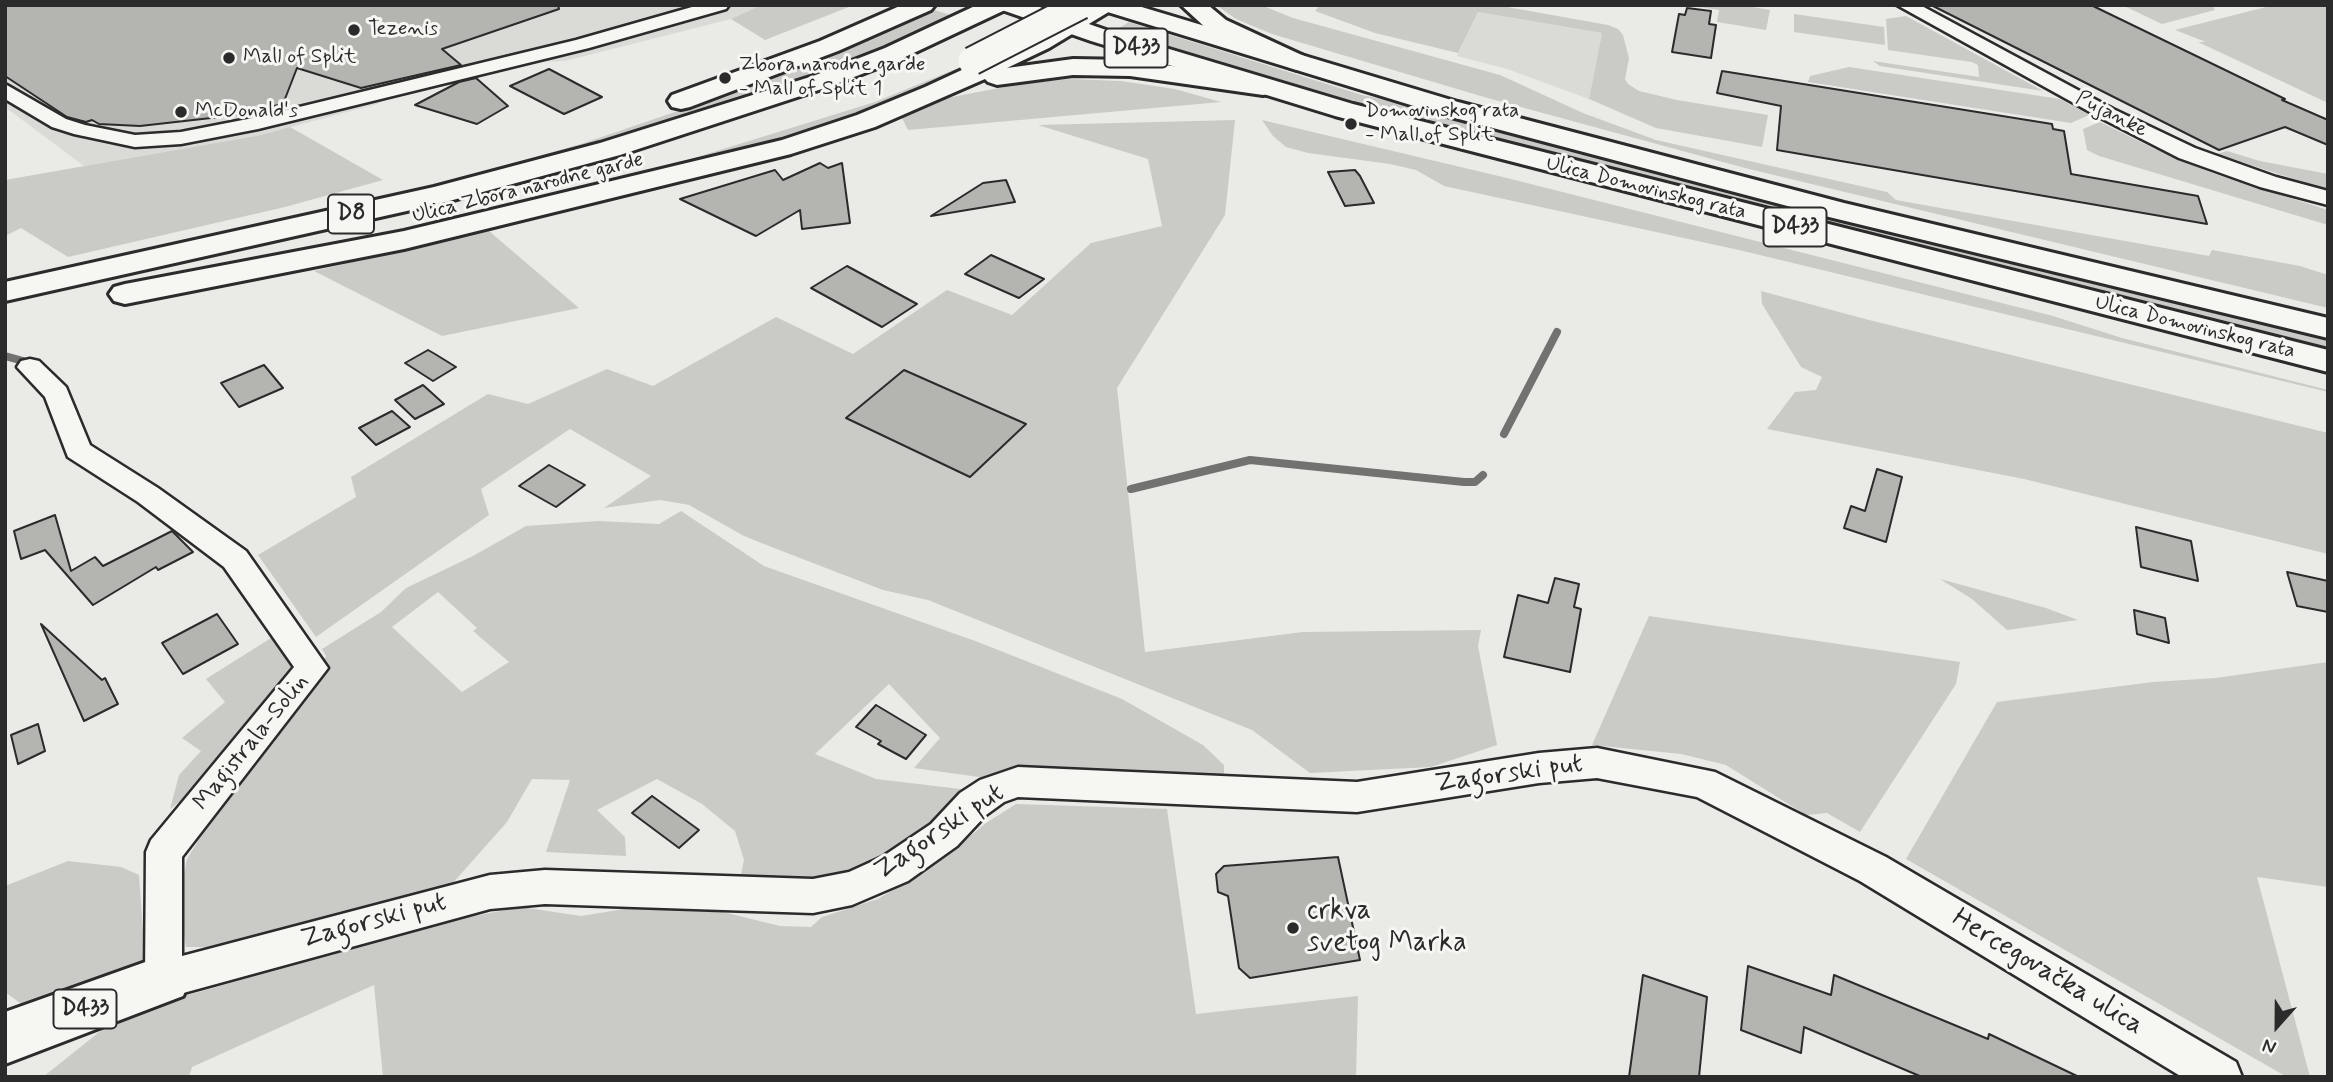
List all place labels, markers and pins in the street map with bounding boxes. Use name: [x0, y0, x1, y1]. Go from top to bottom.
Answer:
place label: Tezenis: [368, 17, 438, 43]
marker: Tezenis: [346, 22, 362, 38]
place label: Mall of Split: [243, 45, 356, 71]
marker: Mall of Split: [221, 50, 237, 66]
place label: Zbora narodne garde - Mall of Split 1: [739, 53, 925, 103]
marker: Zbora narodne garde - Mall of Split 1: [717, 70, 733, 86]
place label: McDonald's: [195, 99, 298, 125]
place label: Domovinskog rata - Mall of Split: [1365, 99, 1519, 149]
marker: McDonald's: [173, 104, 189, 120]
marker: Domovinskog rata - Mall of Split: [1343, 116, 1359, 132]
place label: crkva svetog Marka: [1307, 895, 1467, 961]
marker: crkva svetog Marka: [1285, 920, 1301, 936]

